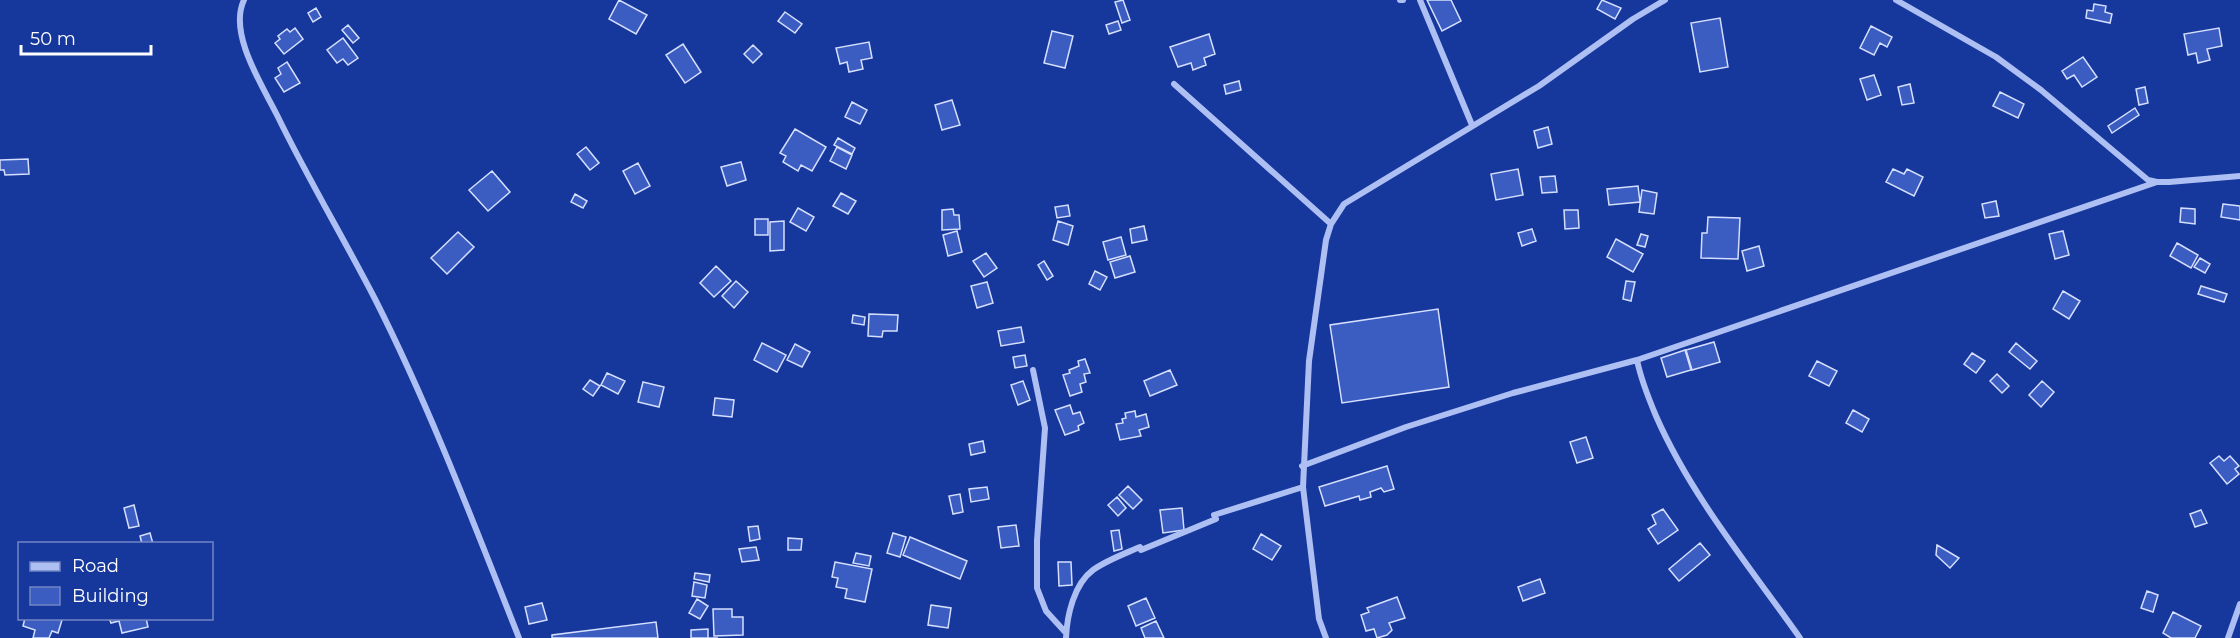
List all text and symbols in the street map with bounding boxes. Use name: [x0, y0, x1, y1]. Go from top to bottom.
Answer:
scale bar: [21, 18, 152, 56]
text: 50 m: [30, 28, 76, 50]
legend: [18, 542, 213, 620]
text: Road: [72, 555, 119, 577]
text: Building: [72, 585, 149, 607]

